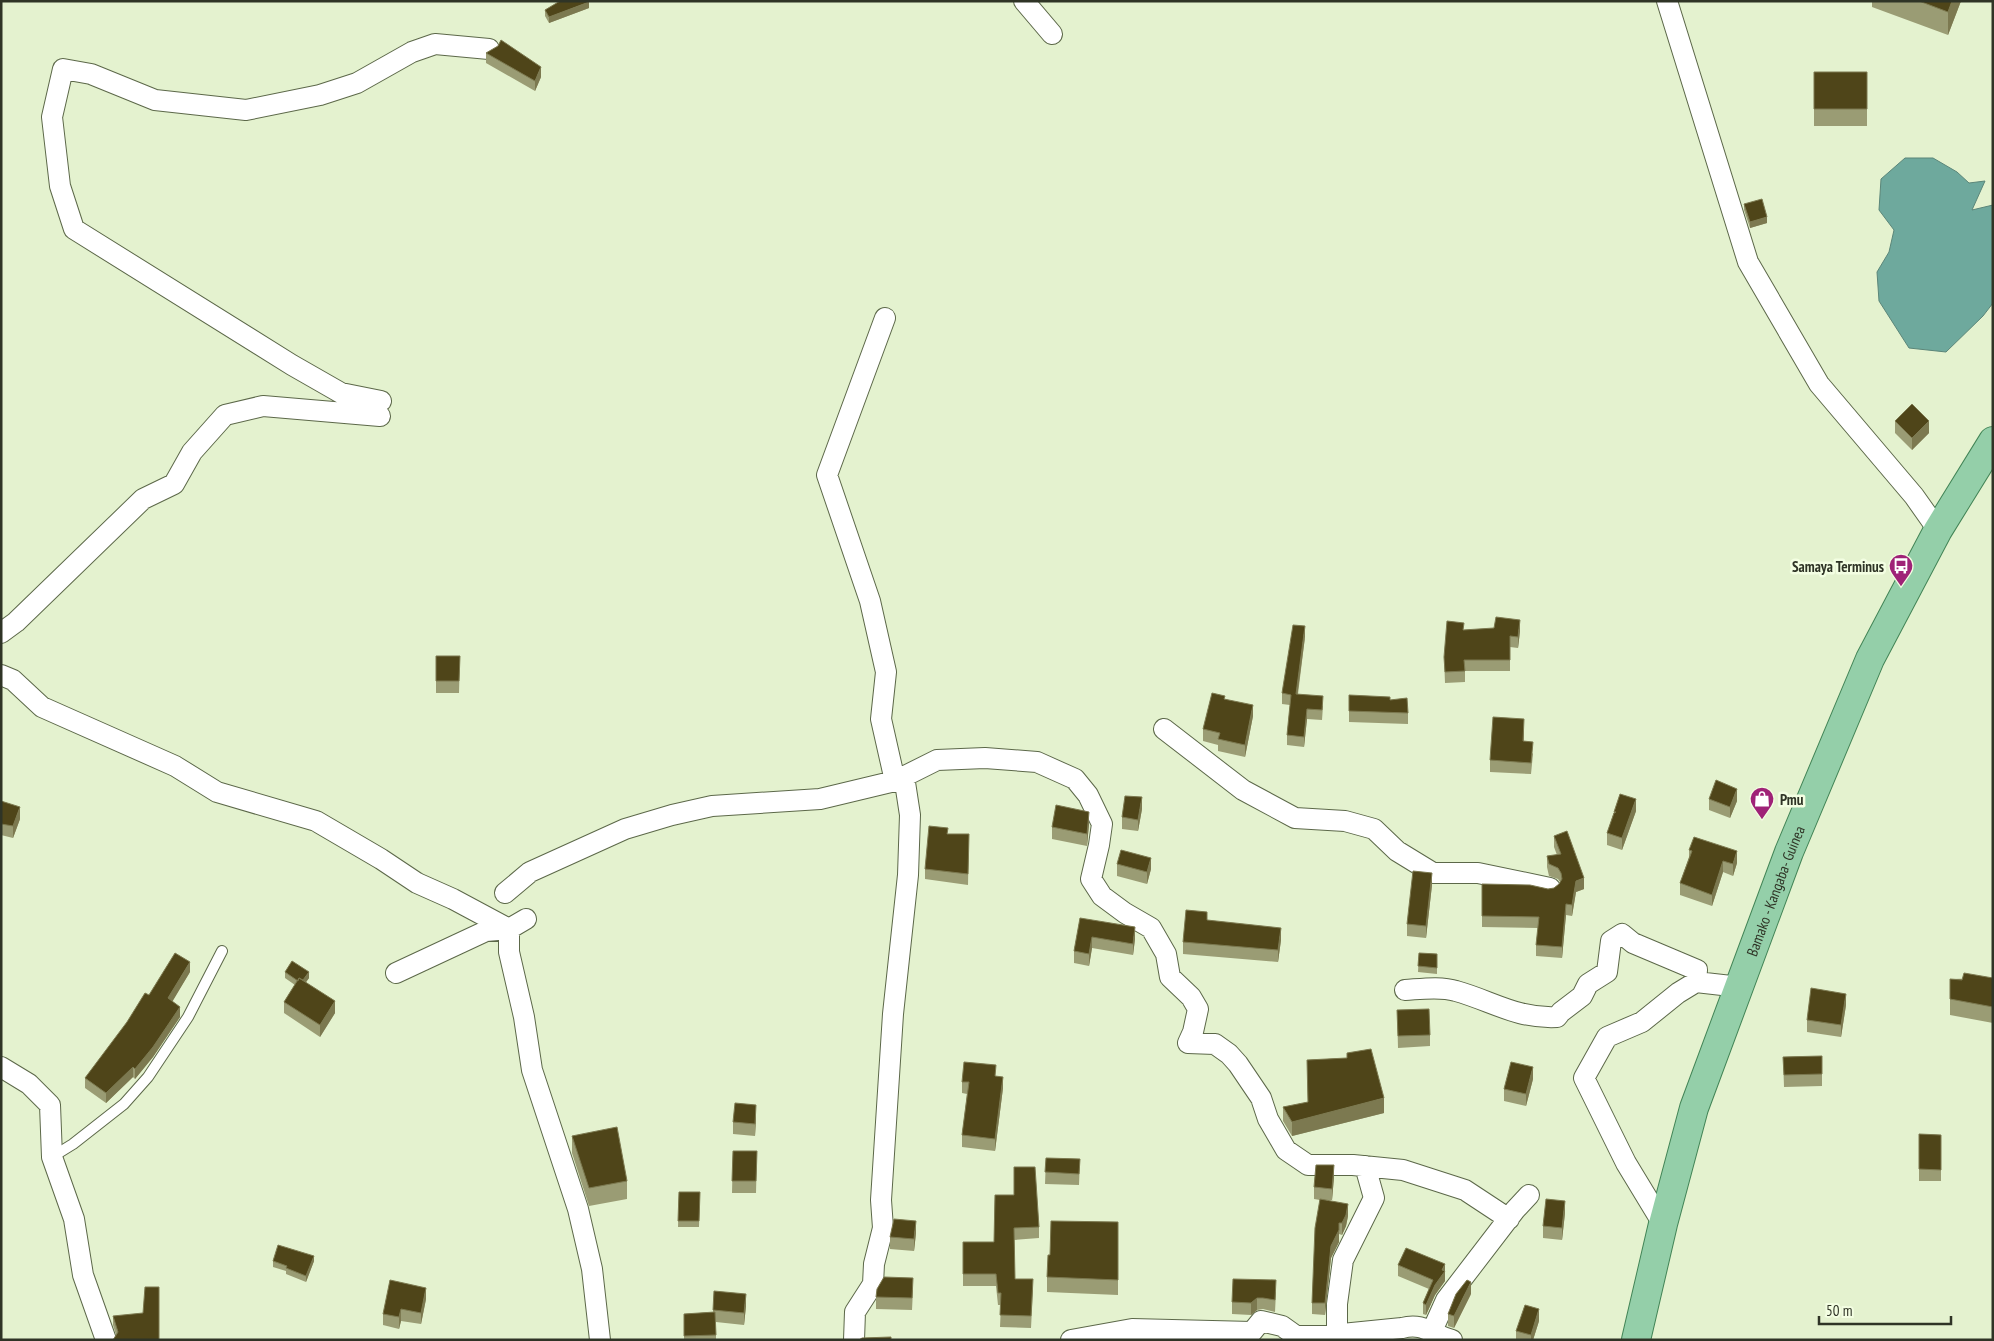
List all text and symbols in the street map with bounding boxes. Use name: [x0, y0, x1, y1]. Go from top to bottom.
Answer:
bus stop icon: Samaya Terminus: [1888, 553, 1914, 587]
place label: Samaya Terminus: [1792, 557, 1884, 576]
shop icon: Pmu: [1749, 786, 1775, 820]
place label: Pmu: [1780, 790, 1804, 809]
street label: Bamako - Kangaba- Guinea: [1742, 823, 1808, 959]
scale bar: [1819, 1294, 1952, 1326]
text: 50 m: [1826, 1301, 1852, 1320]

